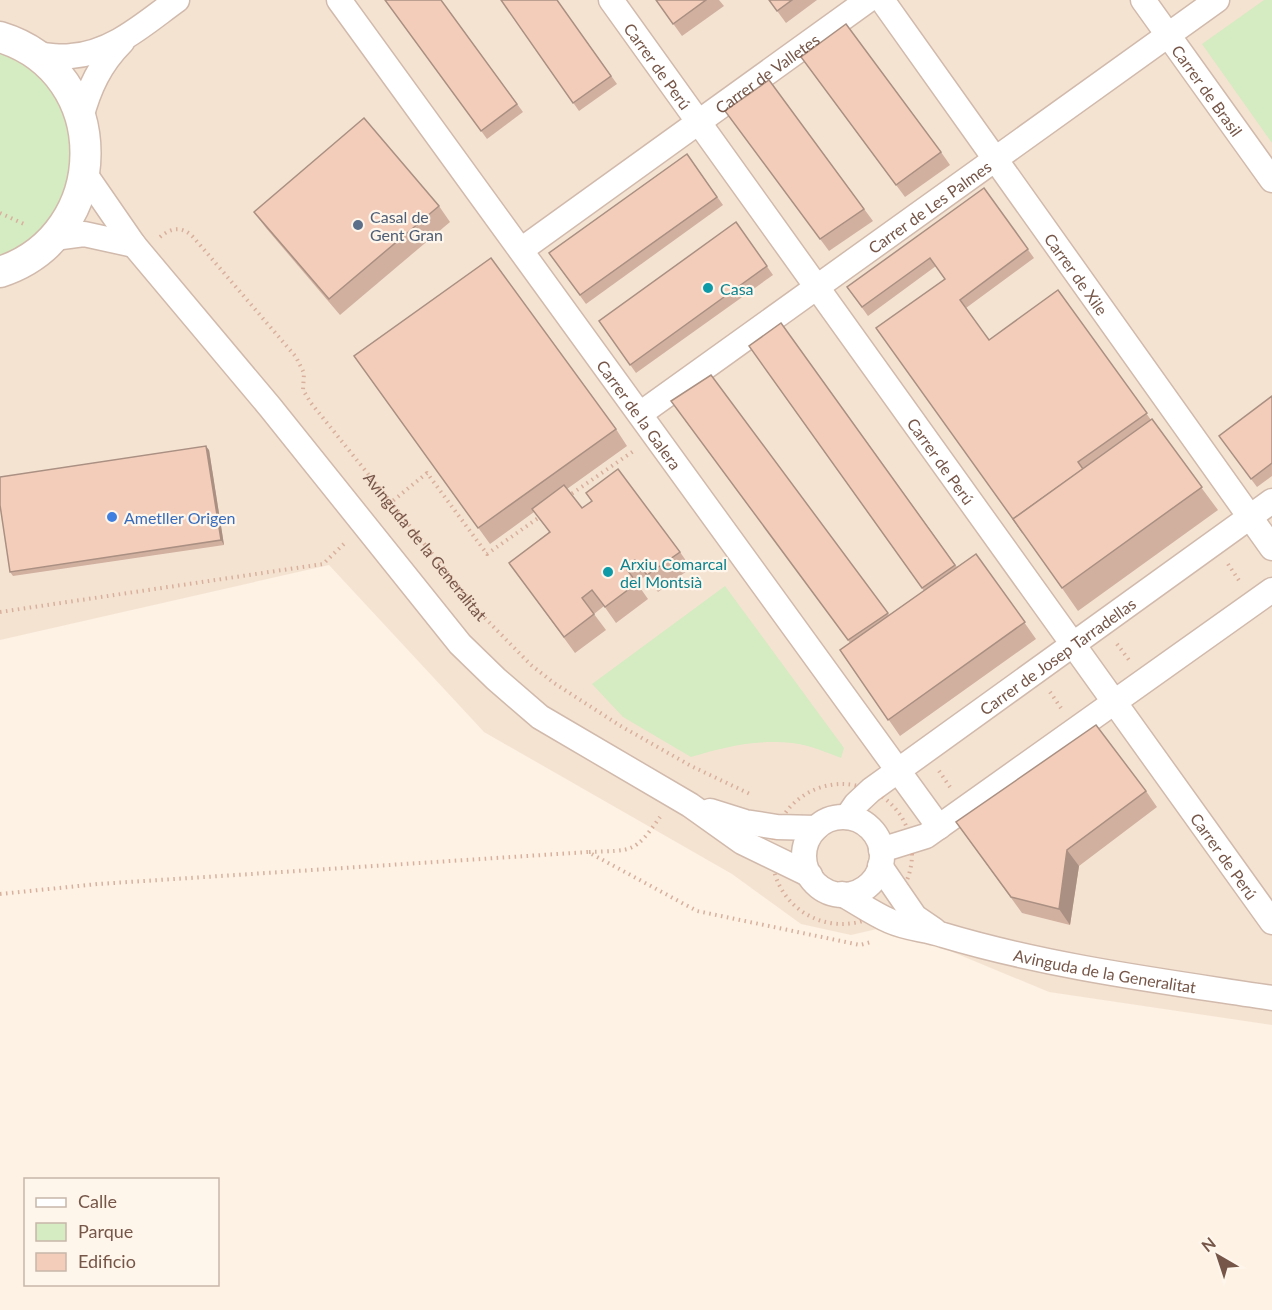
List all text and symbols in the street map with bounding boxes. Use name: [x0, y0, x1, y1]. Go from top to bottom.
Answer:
street label: Carrer de Perú: [621, 19, 696, 113]
street label: Carrer de Valletes: [711, 29, 823, 117]
street label: Carrer de Brasil: [1168, 41, 1247, 140]
street label: Carrer de Les Palmes: [864, 156, 994, 257]
place label: Casal de Gent Gran: [370, 207, 443, 244]
marker: Casal de Gent Gran: [351, 218, 365, 232]
street label: Carrer de Xile: [1041, 229, 1112, 318]
place label: Casa: [720, 279, 754, 298]
marker: Casa: [701, 281, 715, 295]
street label: Carrer de la Galera: [594, 356, 686, 473]
street label: Carrer de Perú: [904, 414, 979, 508]
street label: Avinguda de la Generalitat: [361, 468, 491, 624]
place label: Ametller Origen: [124, 508, 236, 527]
marker: Ametller Origen: [105, 510, 119, 524]
place label: Arxiu Comarcal del Montsià: [620, 554, 727, 591]
marker: Arxiu Comarcal del Montsià: [601, 565, 615, 579]
street label: Carrer de Josep Tarradellas: [976, 593, 1139, 718]
street label: Carrer de Perú: [1187, 809, 1262, 903]
street label: Avinguda de la Generalitat: [1012, 944, 1198, 996]
legend: [24, 1178, 219, 1286]
text: Calle: [78, 1190, 117, 1212]
text: Parque: [78, 1220, 133, 1242]
north arrow: [1188, 1226, 1248, 1286]
text: N: [1197, 1233, 1219, 1255]
text: Edificio: [78, 1250, 136, 1272]

